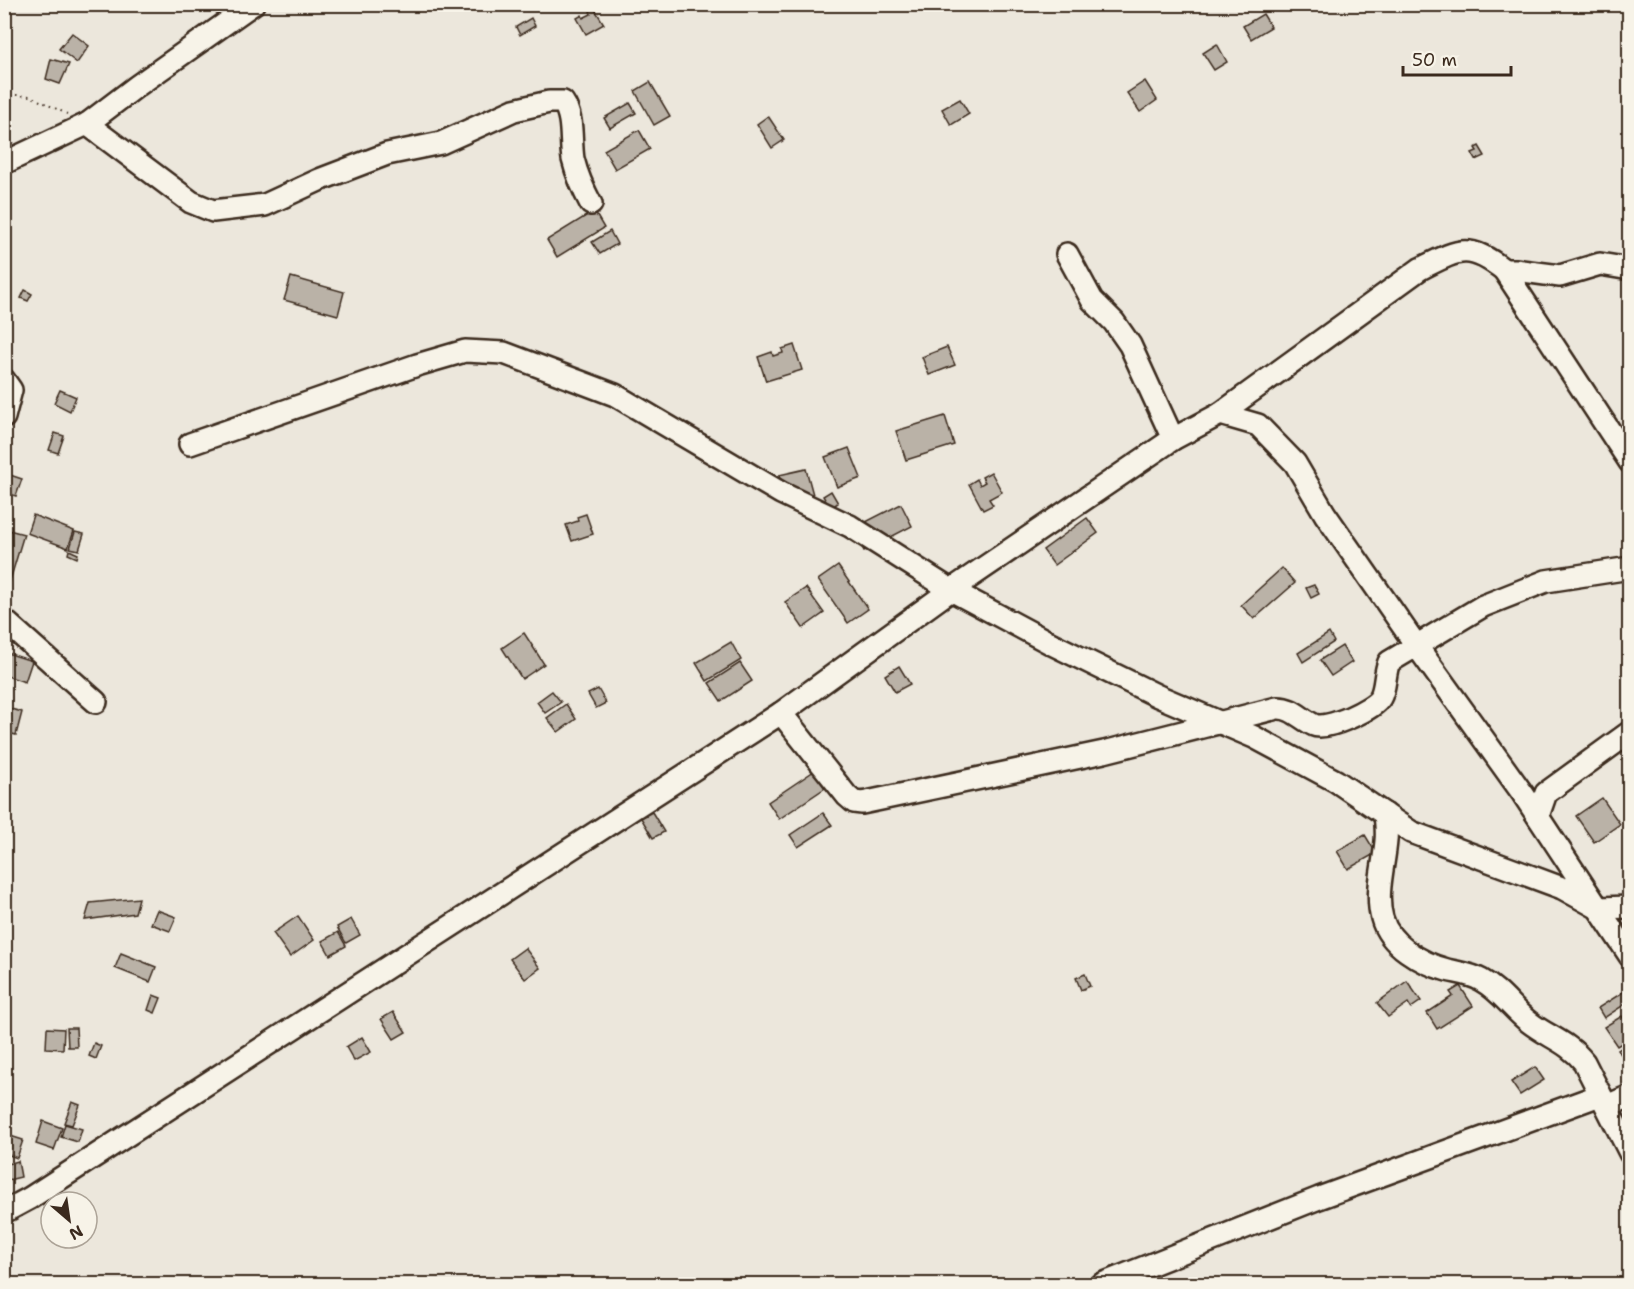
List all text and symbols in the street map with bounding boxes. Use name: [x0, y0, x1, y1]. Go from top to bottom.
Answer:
scale bar: [1403, 39, 1511, 77]
text: 50 m: [1412, 48, 1457, 72]
north arrow: [39, 1190, 99, 1250]
text: N: [65, 1220, 87, 1245]

